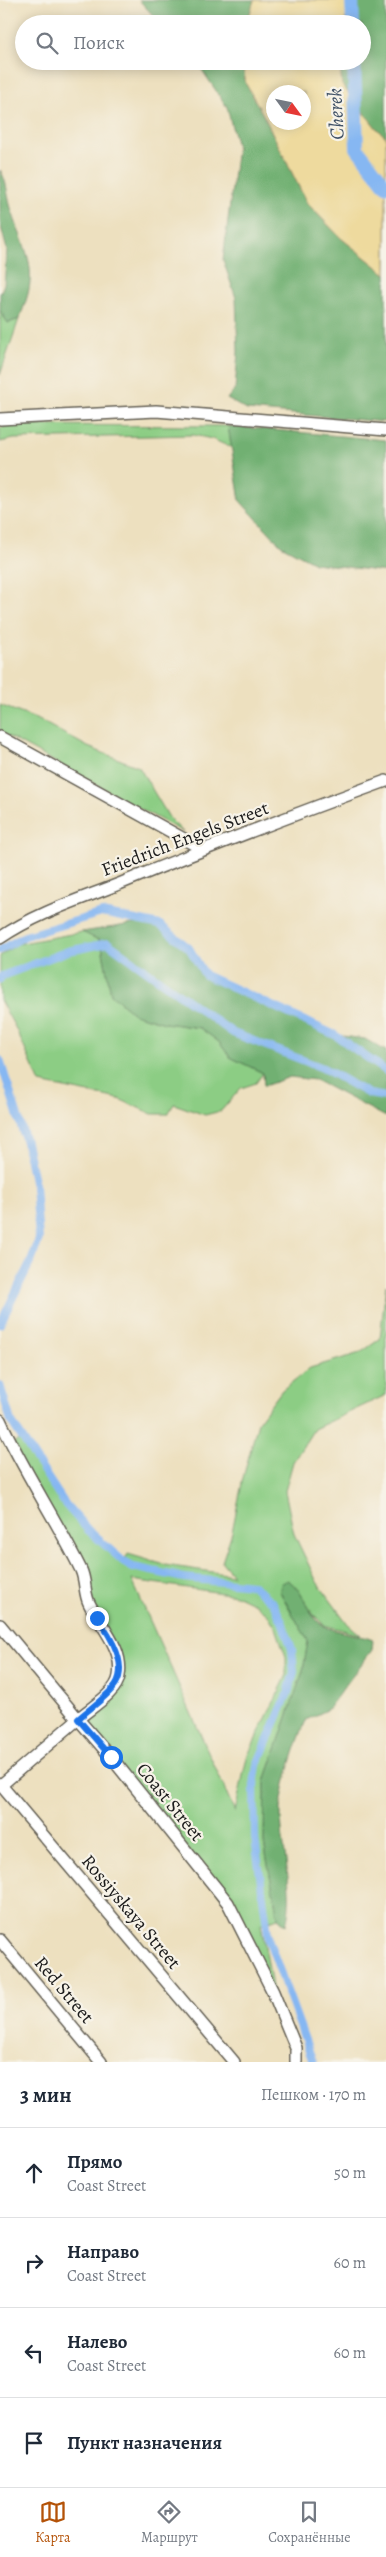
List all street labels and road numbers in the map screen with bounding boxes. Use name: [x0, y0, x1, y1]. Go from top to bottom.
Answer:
street label: Friedrich Engels Street: [98, 795, 272, 883]
street label: Coast Street: [130, 1757, 210, 1847]
street label: Rossiyskaya Street: [75, 1849, 187, 1975]
street label: Red Street: [28, 1951, 100, 2029]

